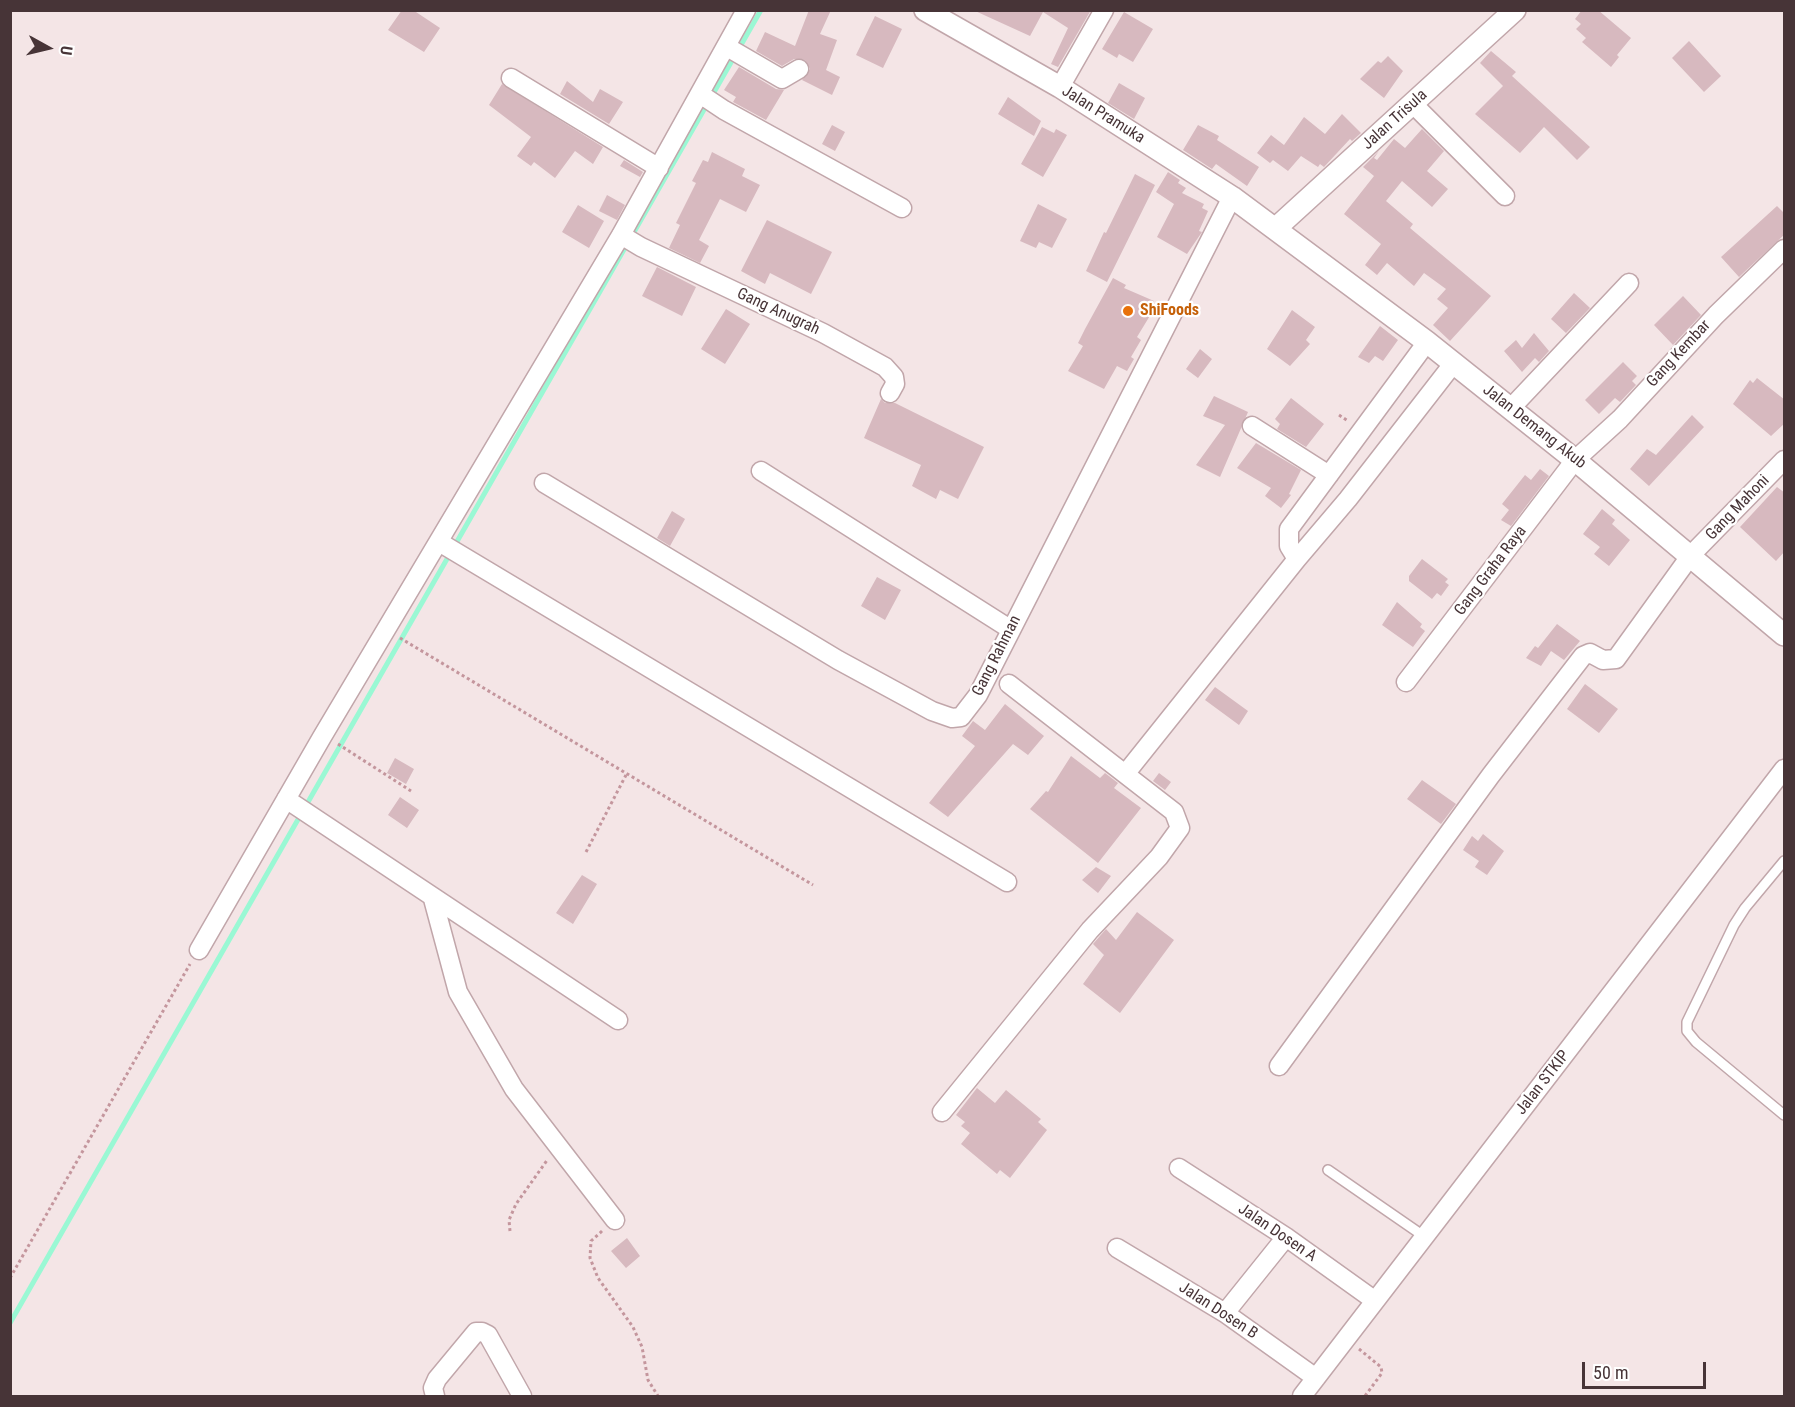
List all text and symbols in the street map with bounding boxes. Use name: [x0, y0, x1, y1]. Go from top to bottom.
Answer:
north arrow: [18, 18, 78, 78]
text: U: [56, 45, 76, 56]
street label: Jalan Pramuka: [1058, 82, 1148, 148]
street label: Jalan Trisula: [1359, 86, 1431, 154]
street label: Gang Anugrah: [734, 284, 822, 340]
place label: ShiFoods: [1140, 301, 1199, 321]
marker: ShiFoods: [1121, 304, 1135, 318]
street label: Gang Kembar: [1643, 316, 1715, 392]
street label: Jalan Demang Akub: [1478, 381, 1590, 473]
street label: Gang Mahoni: [1702, 471, 1774, 545]
street label: Gang Graha Raya: [1451, 522, 1531, 620]
street label: Gang Rahman: [969, 613, 1025, 699]
street label: Jalan STKIP: [1512, 1047, 1574, 1119]
street label: Jalan Dosen A: [1234, 1200, 1320, 1266]
street label: Jalan Dosen B: [1175, 1278, 1261, 1344]
scale bar: [1585, 1350, 1710, 1388]
text: 50 m: [1593, 1362, 1628, 1383]

